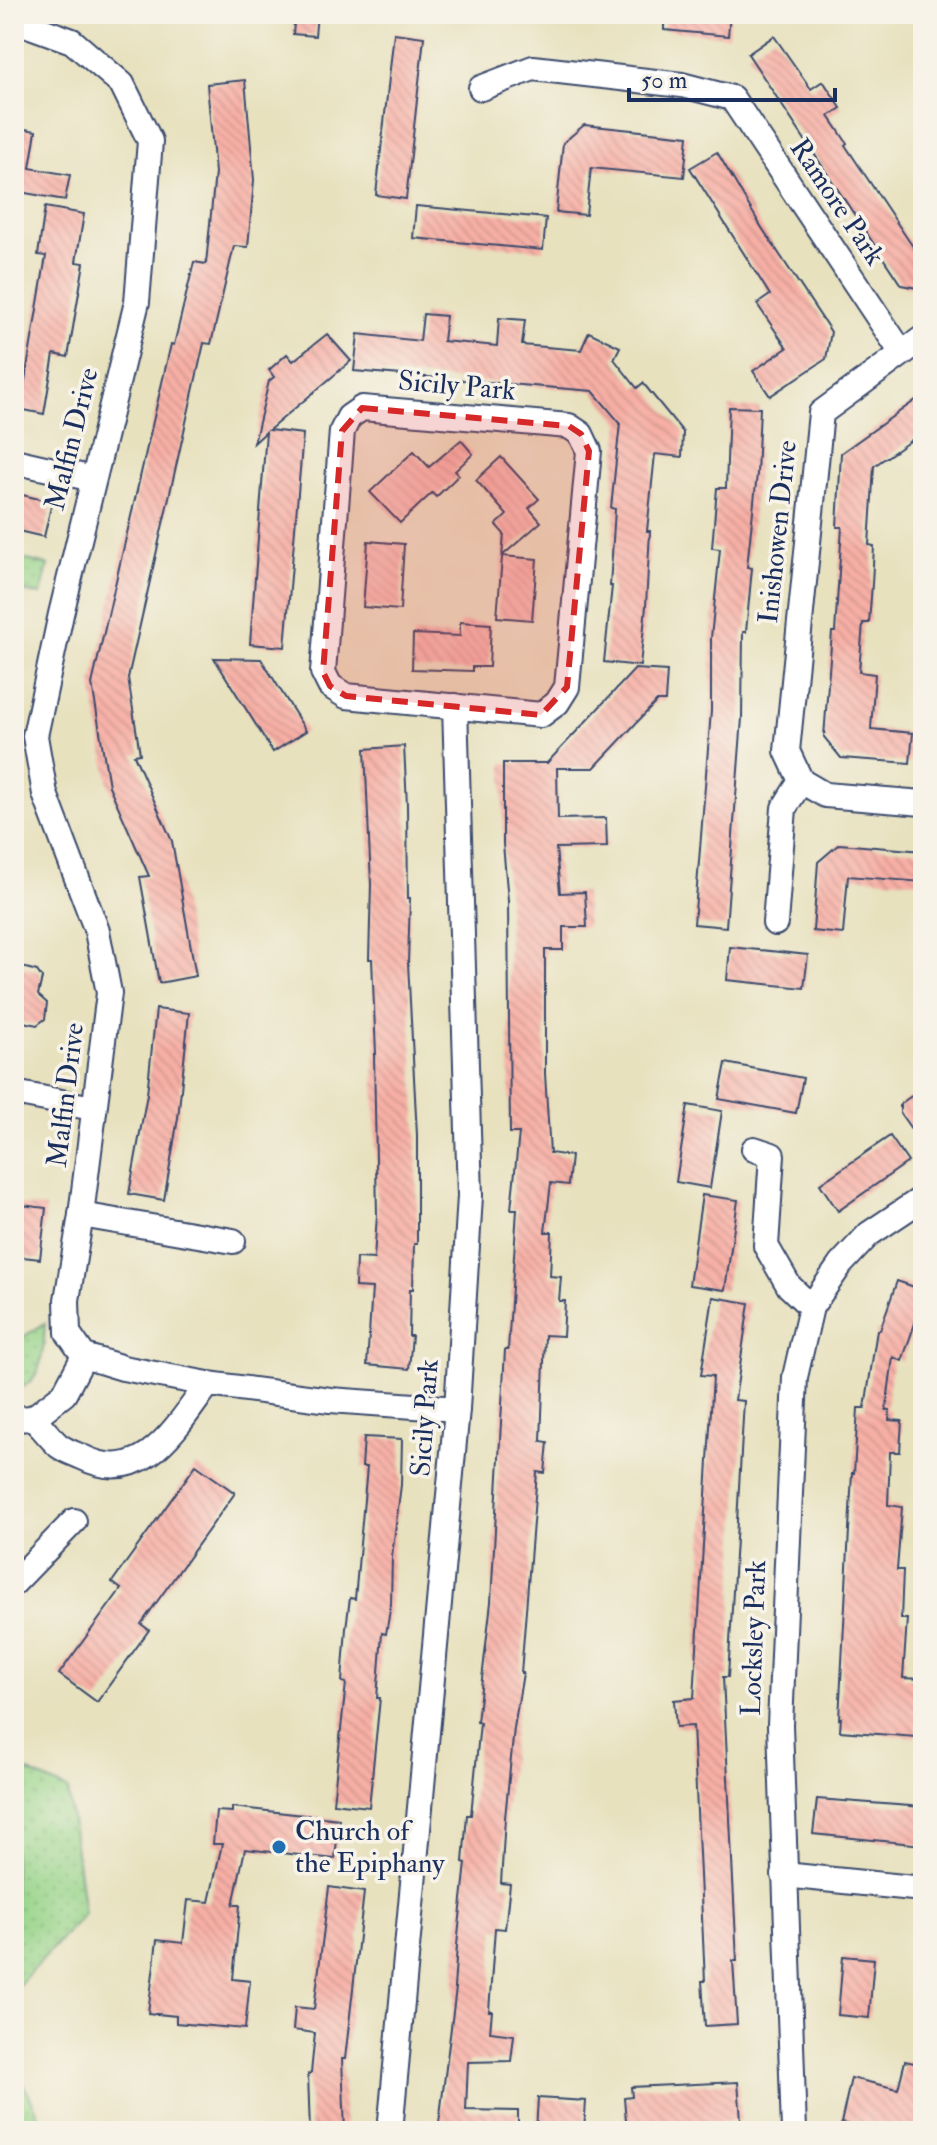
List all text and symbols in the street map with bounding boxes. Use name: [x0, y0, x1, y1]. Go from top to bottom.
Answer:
scale bar: [629, 52, 835, 102]
text: 50 m: [641, 65, 688, 96]
street label: Ramore Park: [782, 132, 893, 273]
street label: Sicily Park: [397, 363, 518, 409]
street label: Malfin Drive: [37, 364, 107, 514]
street label: Inishowen Drive: [751, 438, 805, 625]
street label: Malfin Drive: [40, 1020, 92, 1169]
street label: Sicily Park: [403, 1357, 447, 1478]
street label: Locksley Park: [734, 1559, 774, 1716]
place label: Church of the Epiphany: [295, 1814, 445, 1881]
marker: Church of the Epiphany: [270, 1838, 288, 1856]

